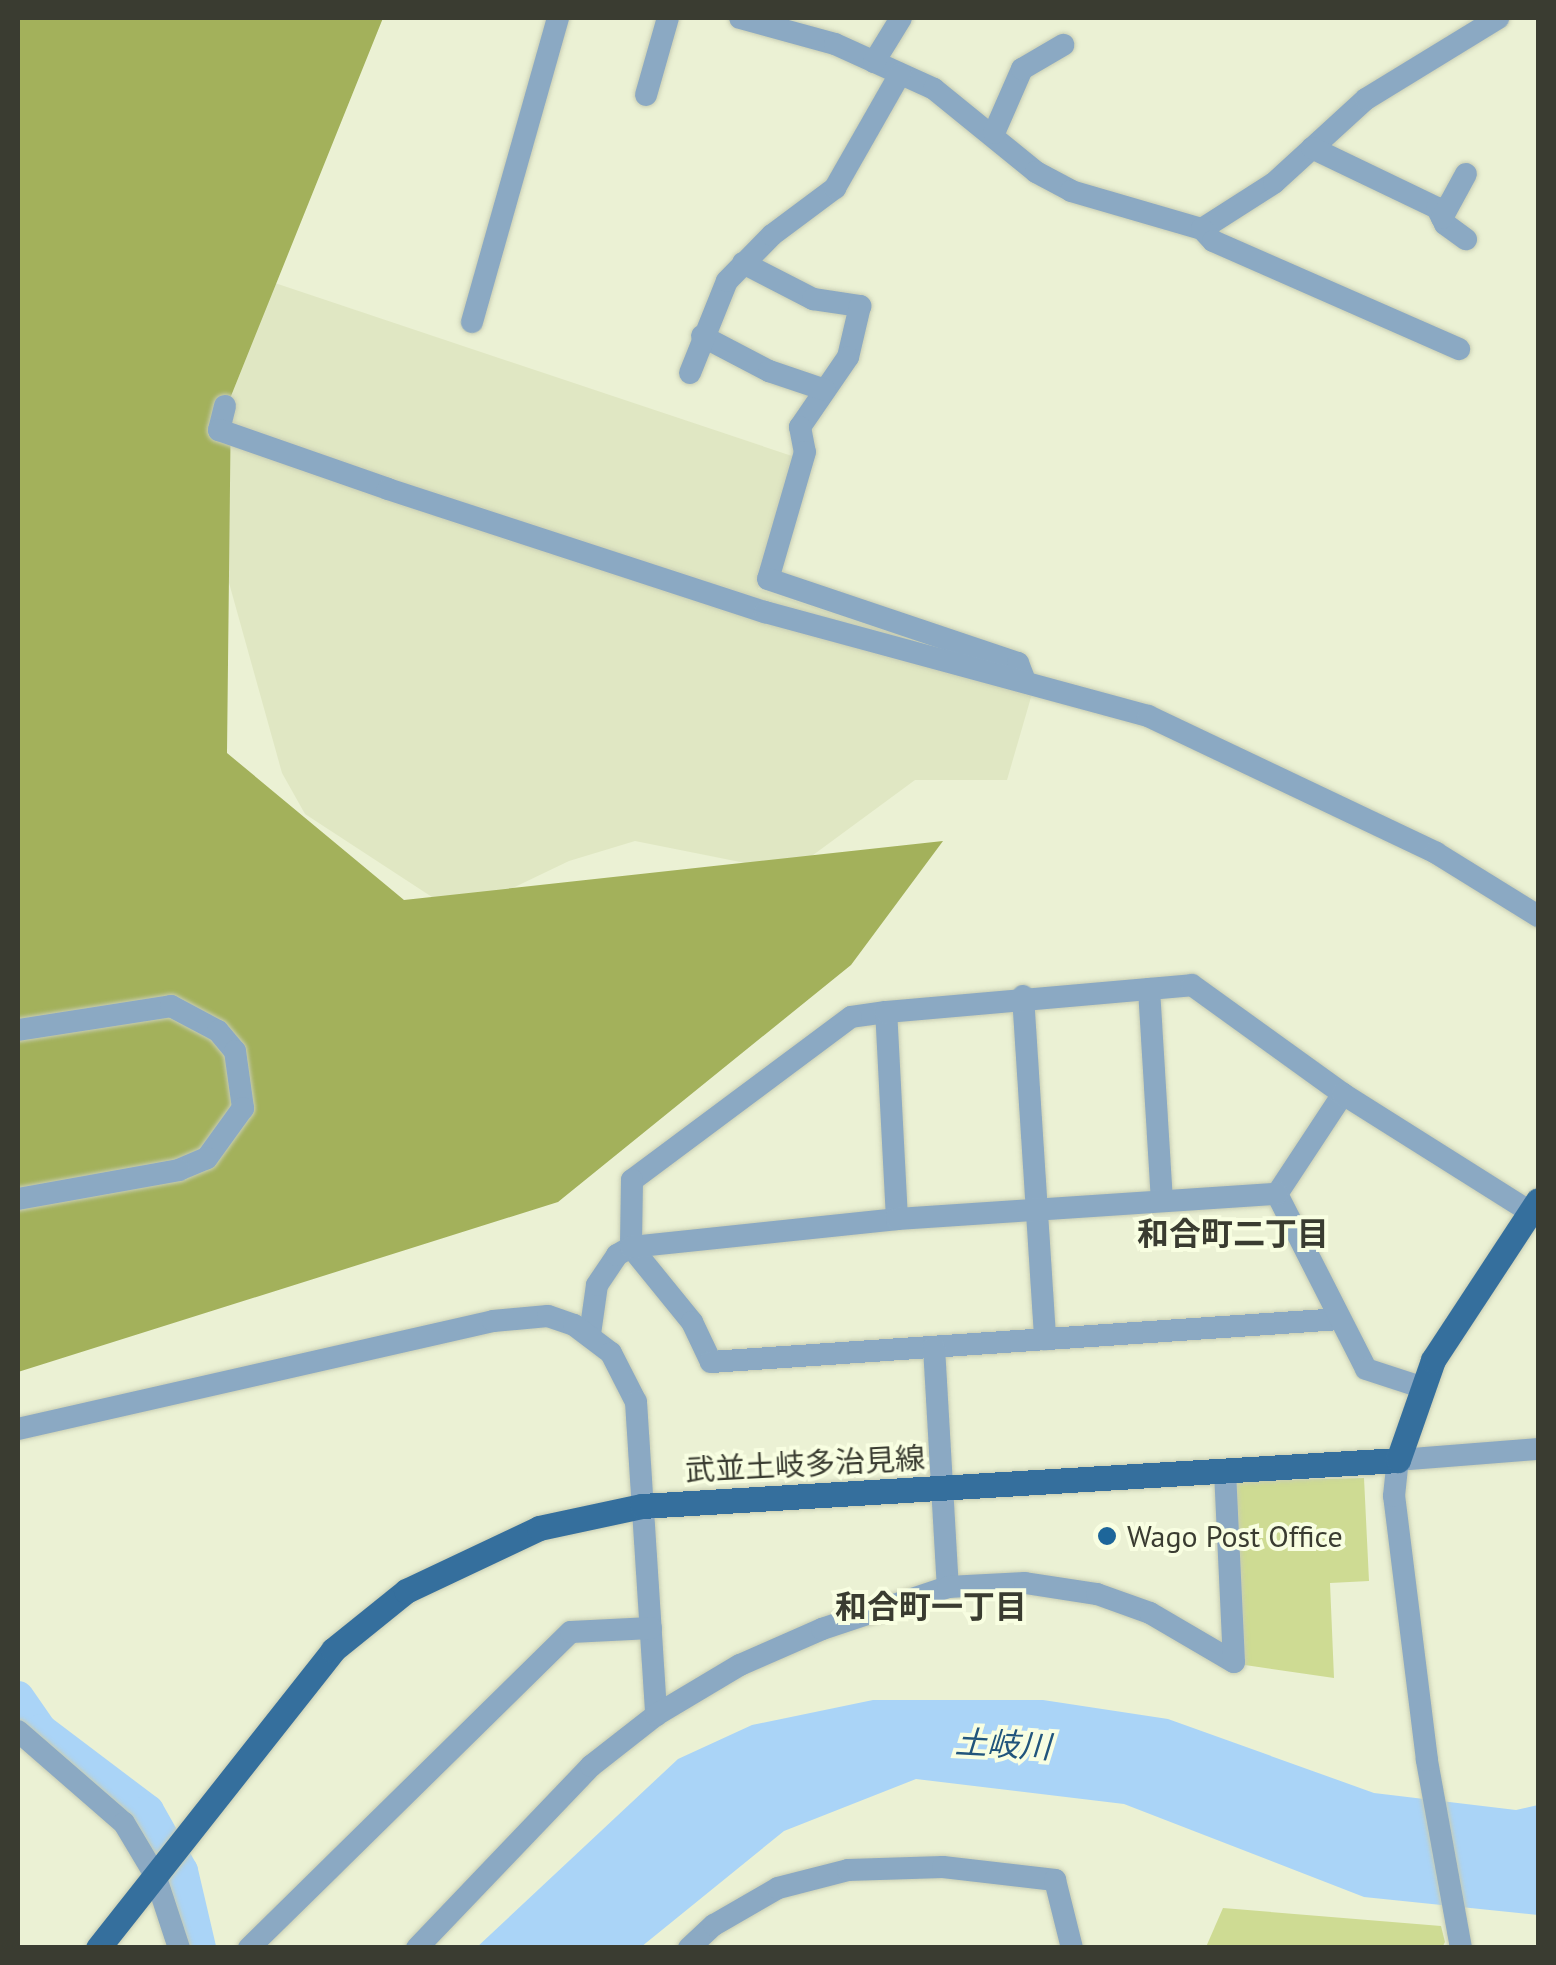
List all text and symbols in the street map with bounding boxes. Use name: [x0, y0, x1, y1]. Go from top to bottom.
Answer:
district label: 和合町二丁目: [1137, 1214, 1329, 1252]
street label: 武並土岐多治見線: [684, 1440, 926, 1488]
place label: Wago Post Office: [1127, 1518, 1343, 1554]
marker: Wago Post Office: [1096, 1525, 1118, 1547]
district label: 和合町一丁目: [835, 1587, 1027, 1625]
water label: 土岐川: [954, 1722, 1052, 1766]

